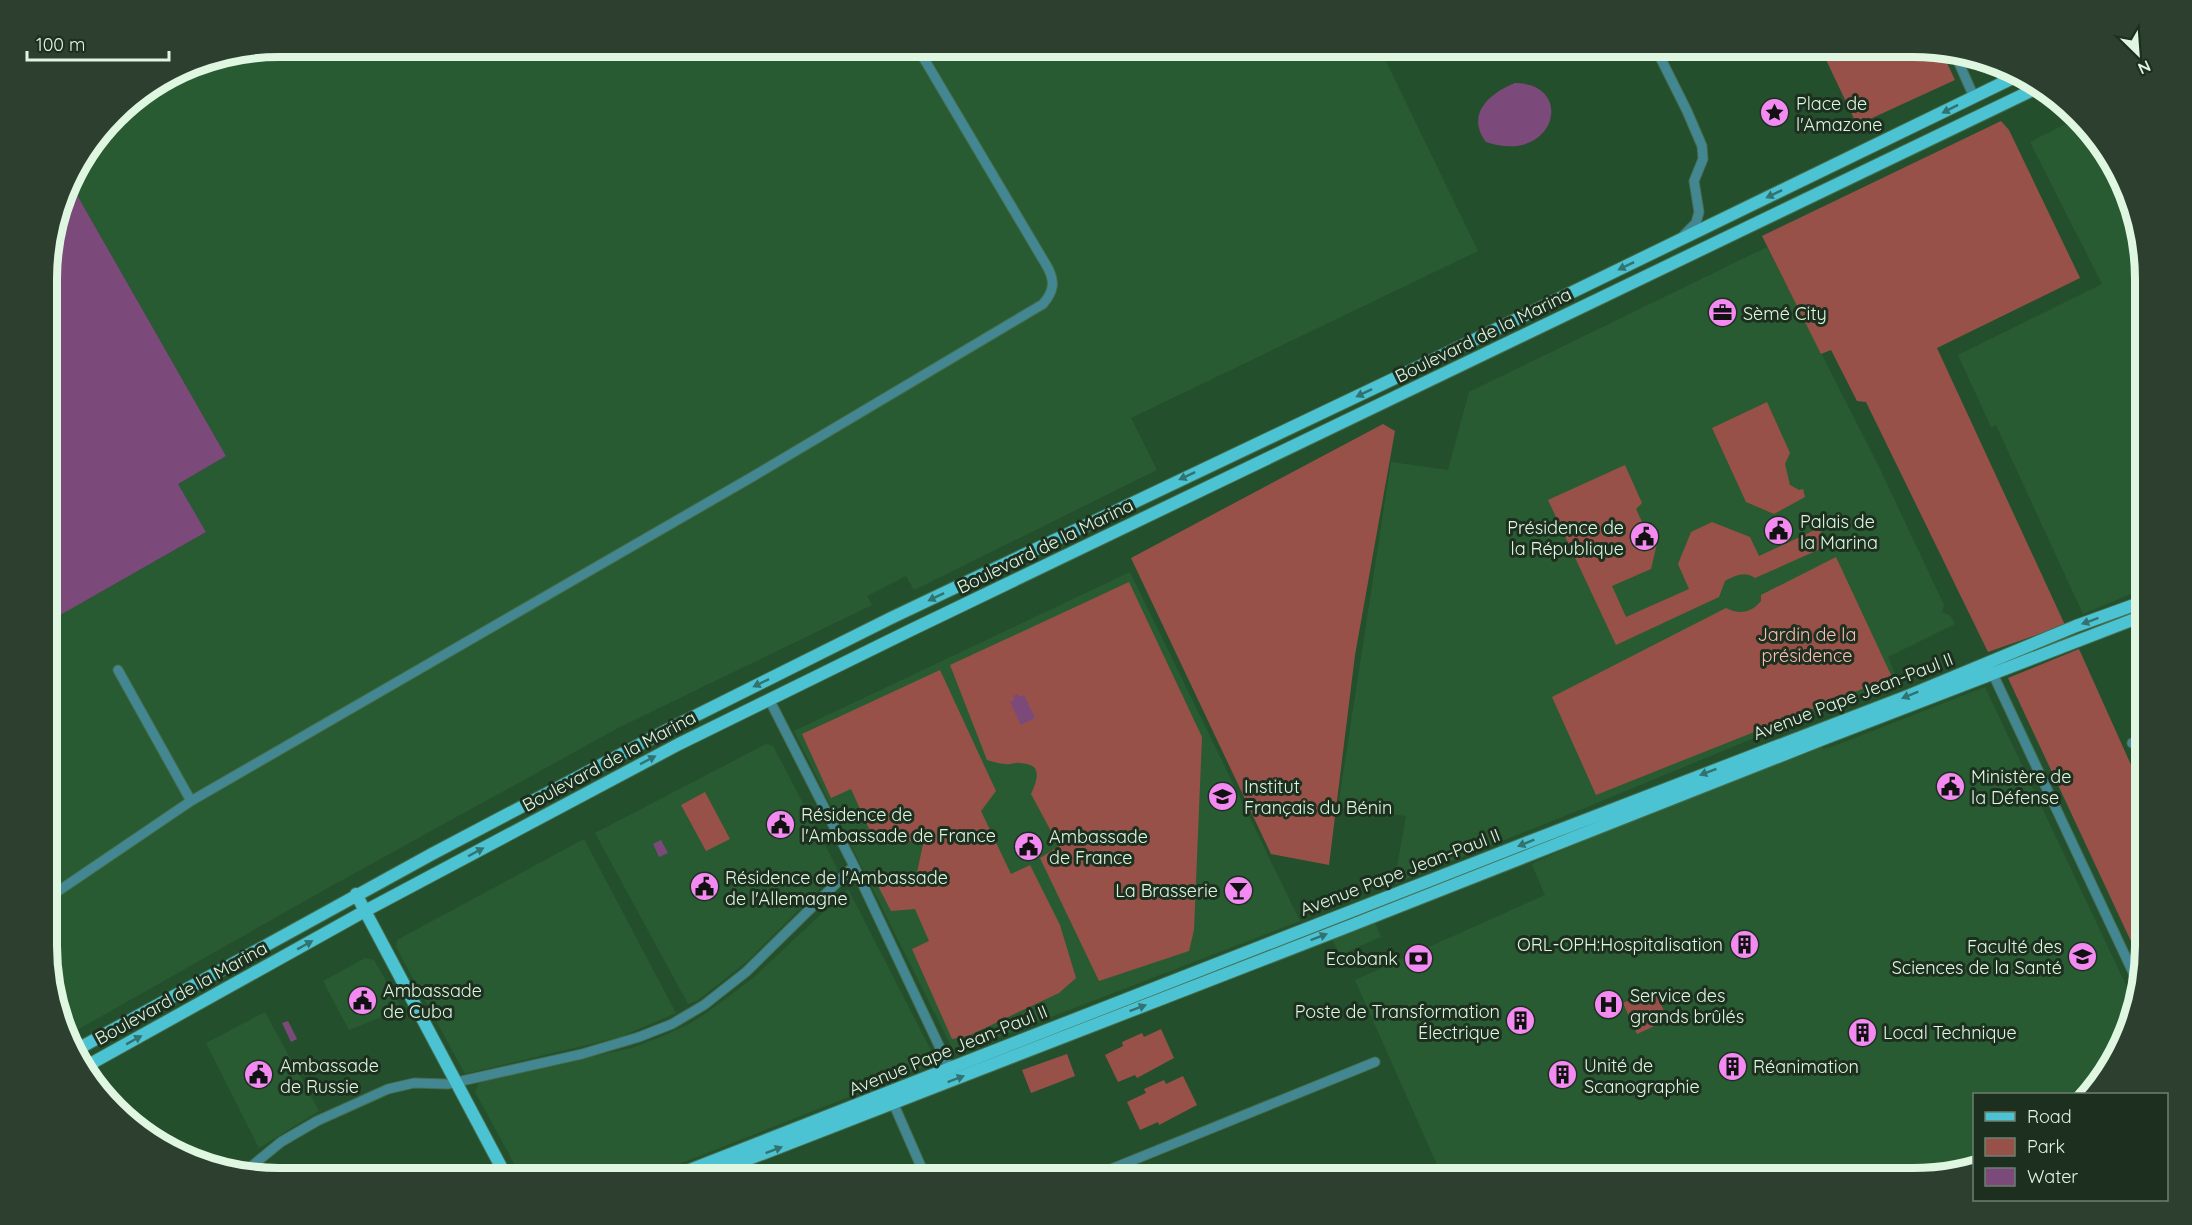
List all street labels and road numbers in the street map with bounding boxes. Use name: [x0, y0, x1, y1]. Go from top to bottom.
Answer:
street label: Boulevard de la Marina: [1391, 282, 1575, 388]
street label: Boulevard de la Marina: [953, 493, 1137, 599]
street label: Avenue Pape Jean-Paul II: [1750, 647, 1956, 745]
street label: Boulevard de la Marina: [518, 705, 700, 817]
street label: Avenue Pape Jean-Paul II: [1297, 823, 1503, 921]
street label: Boulevard de la Marina: [91, 936, 271, 1050]
street label: Avenue Pape Jean-Paul II: [845, 1000, 1051, 1100]

